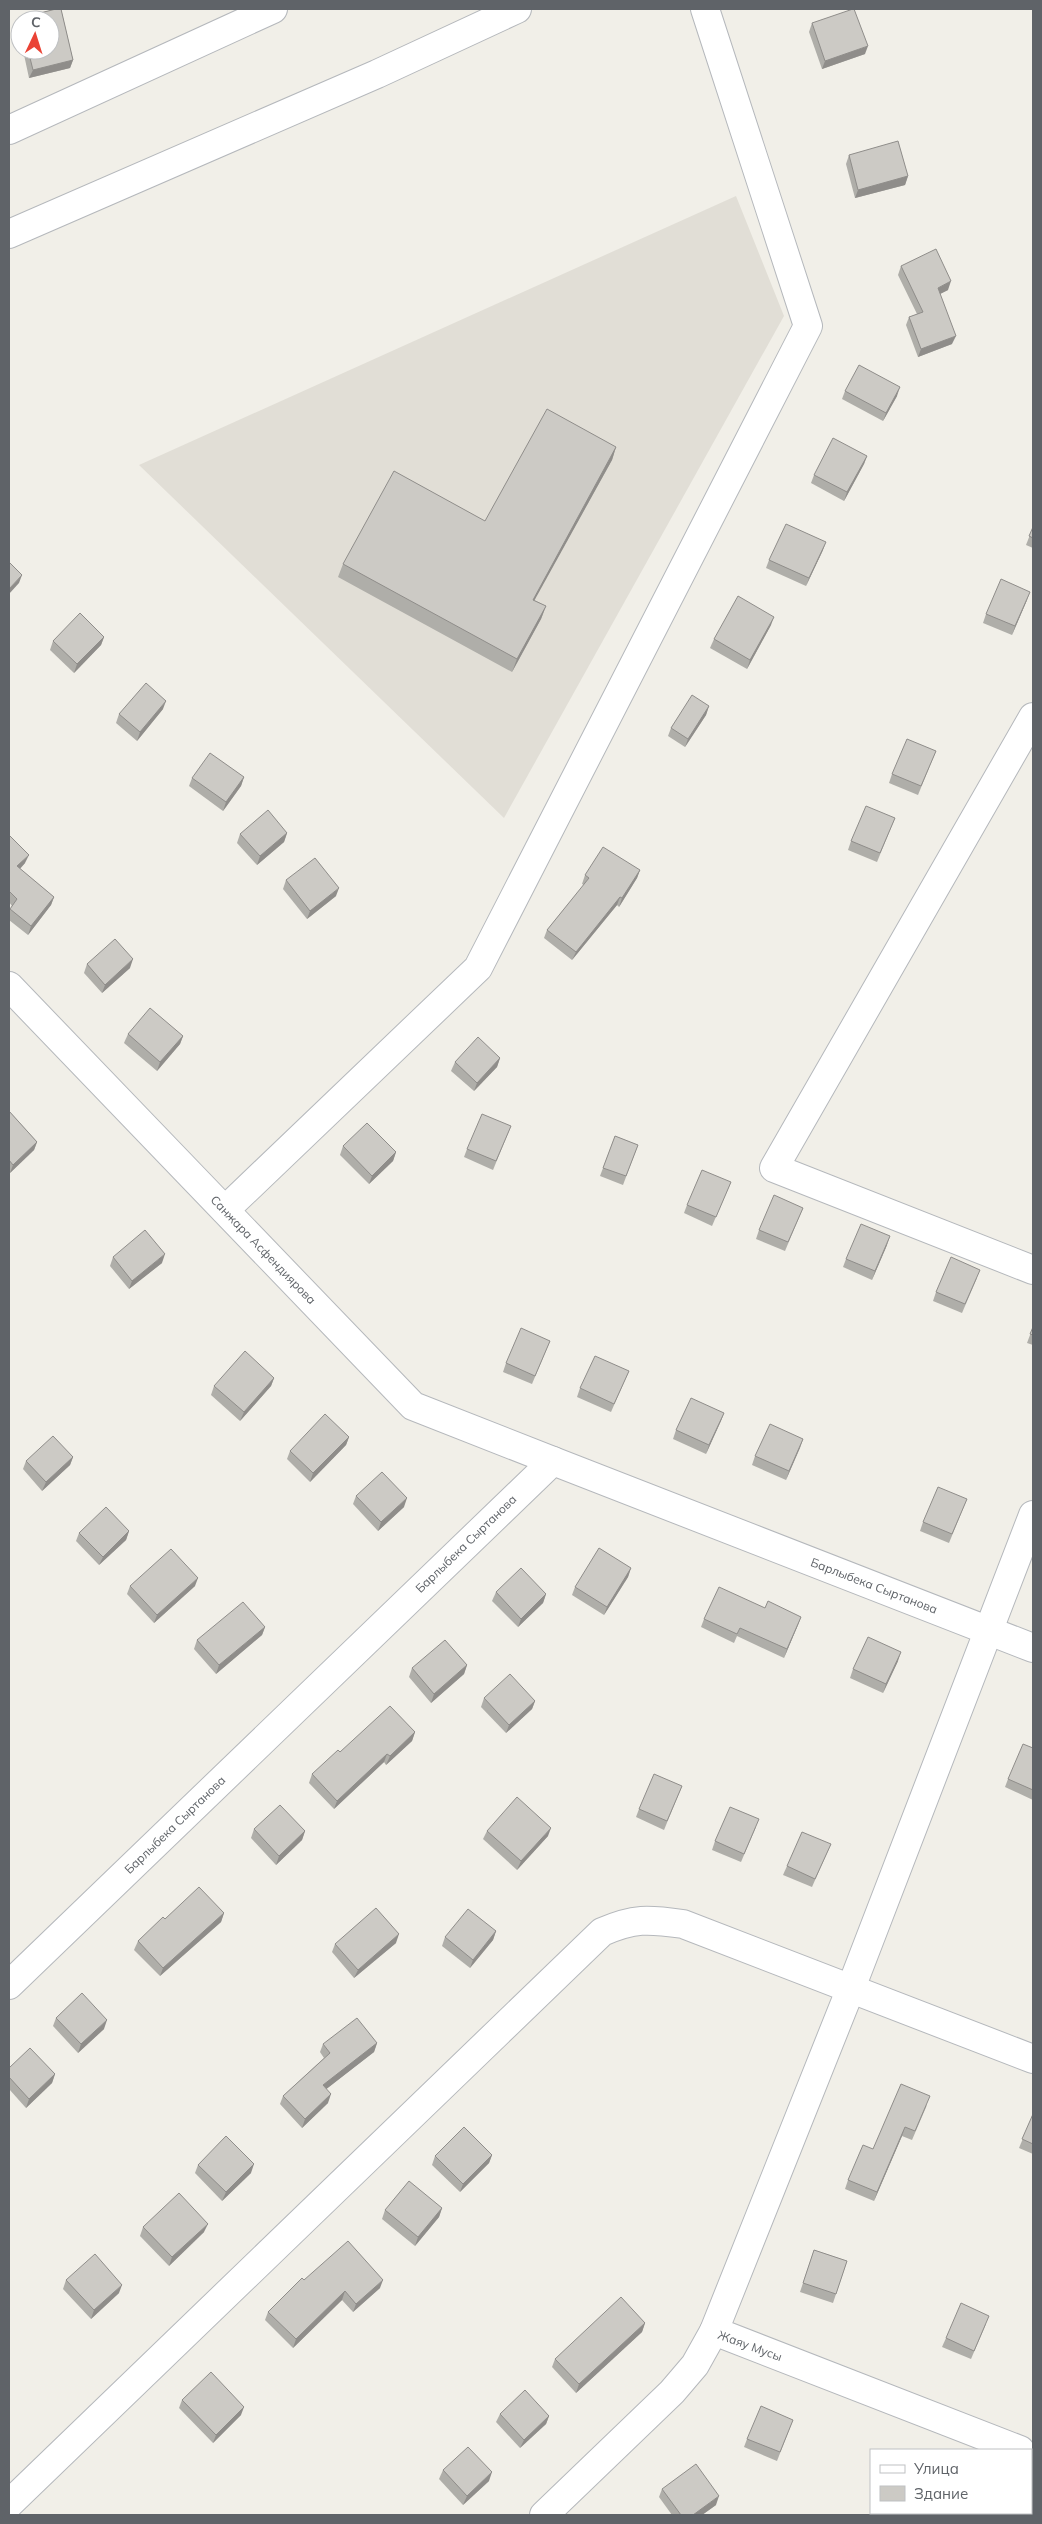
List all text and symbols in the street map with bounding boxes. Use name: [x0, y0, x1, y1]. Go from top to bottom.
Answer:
north arrow: [10, 10, 60, 60]
text: С: [30, 13, 41, 31]
street label: Санжара Асфендиярова: [208, 1192, 319, 1307]
street label: Барлыбека Сыртанова: [412, 1492, 519, 1596]
street label: Барлыбека Сыртанова: [809, 1554, 940, 1617]
street label: Барлыбека Сыртанова: [121, 1773, 228, 1877]
street label: Жаяу Мусы: [716, 2327, 784, 2364]
legend: [870, 2449, 1032, 2514]
text: Улица: [913, 2459, 959, 2478]
text: Здание: [914, 2484, 968, 2503]

